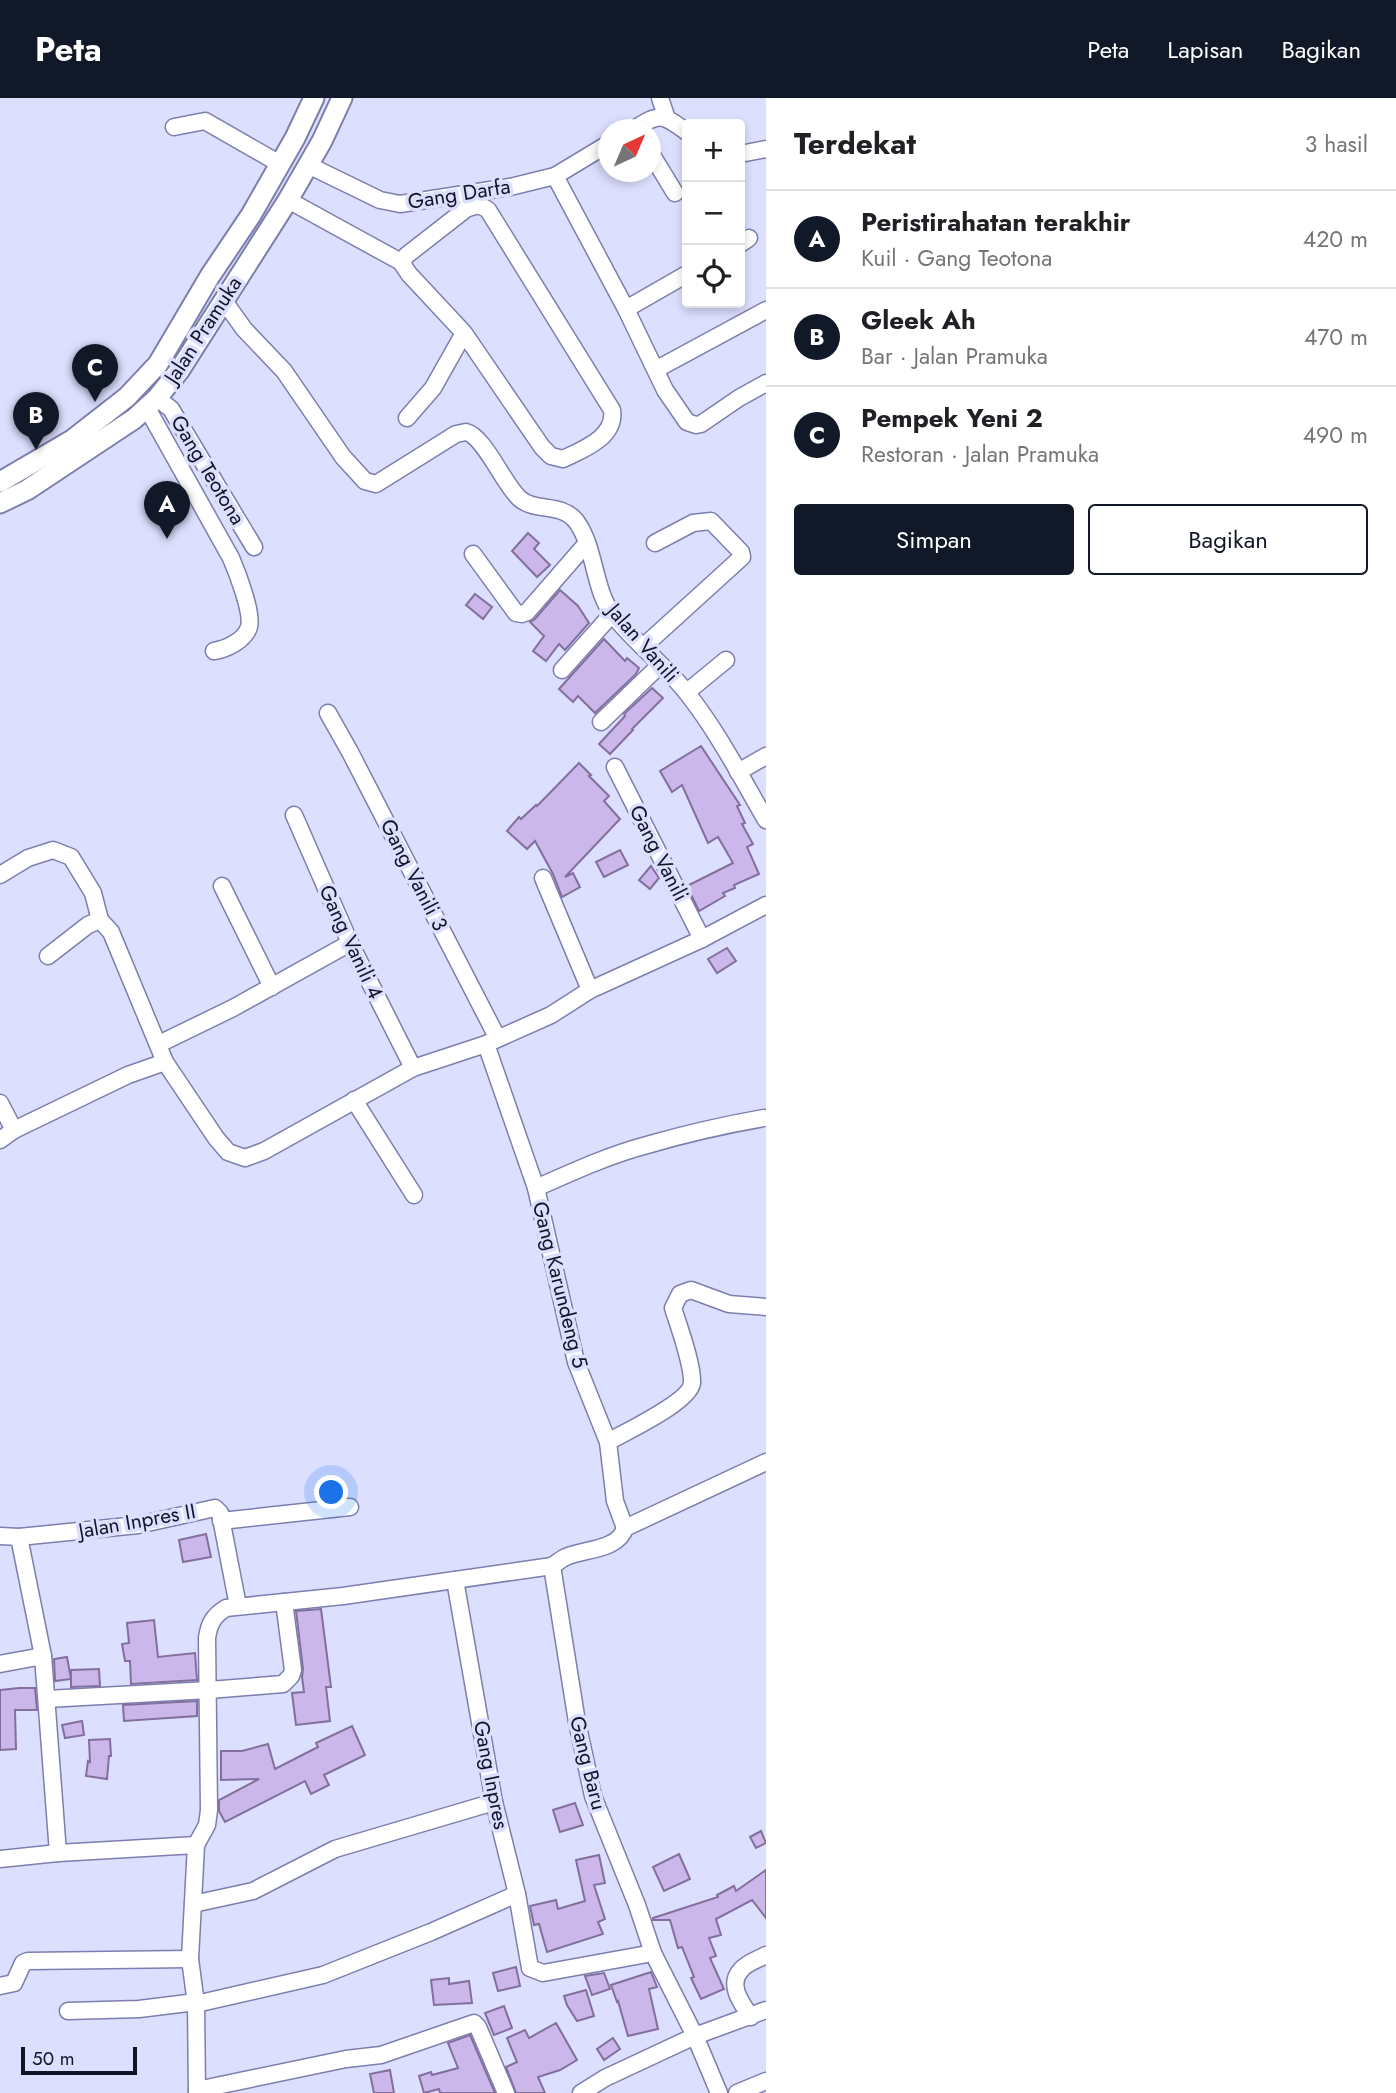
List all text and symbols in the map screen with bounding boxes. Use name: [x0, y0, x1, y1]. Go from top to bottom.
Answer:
text: Peta: [35, 26, 102, 73]
text: Peta: [1087, 32, 1129, 67]
text: Lapisan: [1167, 32, 1243, 67]
text: Bagikan: [1281, 32, 1361, 67]
north arrow: [598, 119, 661, 182]
map controls: [682, 119, 745, 308]
button: +: [682, 119, 745, 182]
text: Terdekat: [794, 122, 916, 165]
text: 3 hasil: [1305, 127, 1368, 161]
street label: Gang Darfa: [406, 171, 512, 217]
button: −: [682, 182, 745, 245]
text: Peristirahatan terakhir: [861, 203, 1131, 241]
text: A: [809, 222, 825, 256]
text: 420 m: [1303, 222, 1368, 256]
text: Kuil · Gang Teotona: [861, 241, 1052, 275]
button: locate: [682, 245, 745, 308]
street label: Jalan Pramuka: [155, 270, 249, 392]
text: Gleek Ah: [861, 301, 976, 339]
text: B: [809, 320, 825, 354]
text: 470 m: [1304, 320, 1368, 354]
text: Bar · Jalan Pramuka: [861, 339, 1048, 373]
pin: C: [72, 344, 118, 402]
pin: B: [13, 392, 59, 450]
text: Pempek Yeni 2: [861, 399, 1043, 437]
street label: Gang Teotona: [163, 409, 253, 531]
text: C: [809, 418, 825, 452]
text: 490 m: [1303, 418, 1368, 452]
text: Restoran · Jalan Pramuka: [861, 437, 1099, 471]
pin: A: [144, 481, 190, 539]
button: Simpan: [794, 504, 1074, 575]
button: Bagikan: [1088, 504, 1368, 575]
street label: Jalan Vanili: [598, 595, 686, 689]
street label: Gang Vanili: [622, 800, 696, 906]
street label: Gang Vanili 3: [373, 814, 455, 936]
street label: Gang Vanili 4: [311, 880, 391, 1004]
street label: Gang Karundeng 5: [525, 1198, 595, 1372]
your location: [314, 1475, 348, 1509]
street label: Jalan Inpres II: [73, 1496, 198, 1547]
street label: Gang Baru: [562, 1713, 614, 1813]
street label: Gang Inpres: [466, 1718, 516, 1832]
scale bar: [21, 2044, 136, 2076]
text: 50 m: [32, 2045, 75, 2072]

